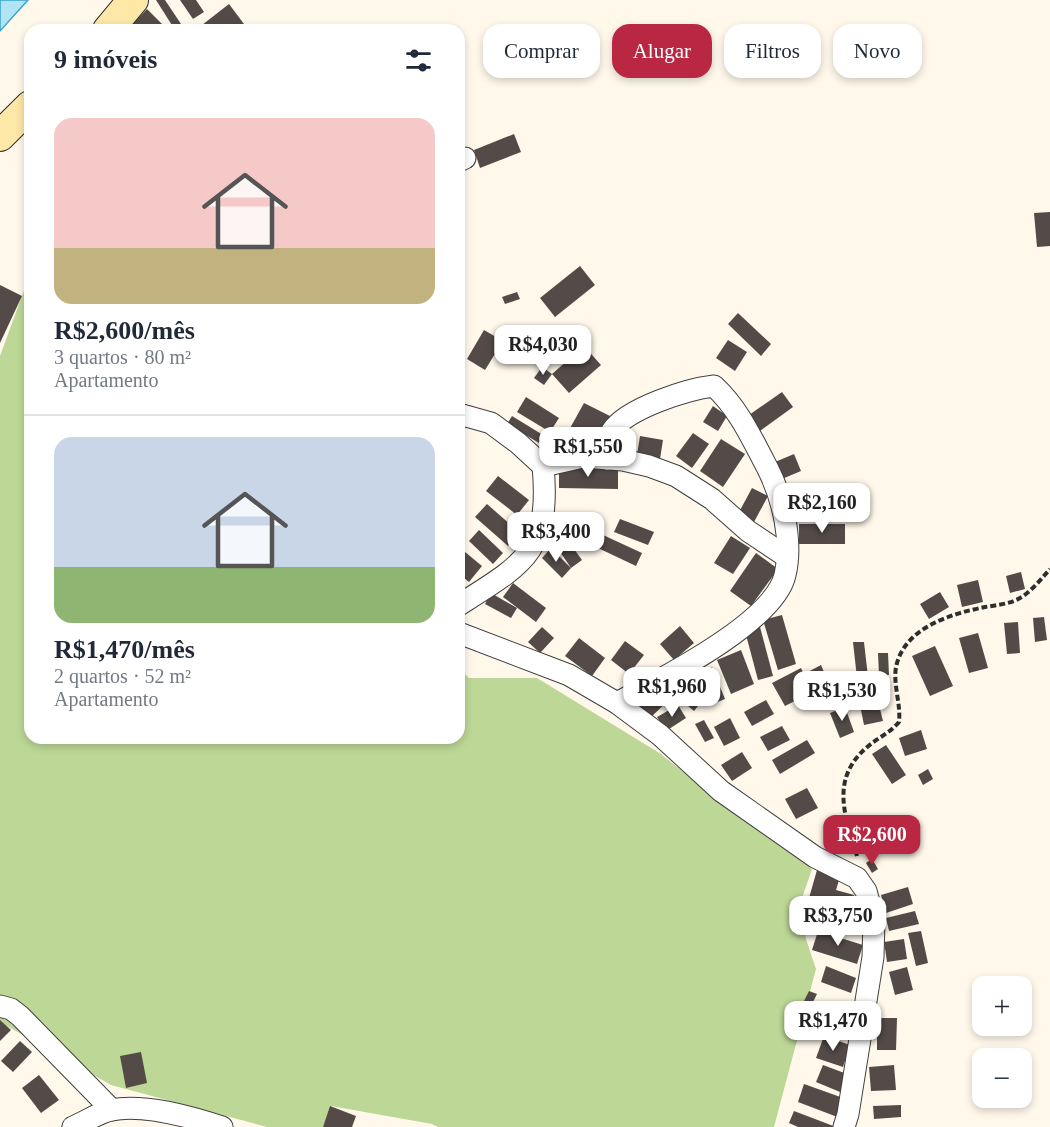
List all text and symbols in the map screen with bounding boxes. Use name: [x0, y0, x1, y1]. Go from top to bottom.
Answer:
chip: Comprar: [483, 24, 600, 78]
chip: Alugar: [612, 24, 712, 78]
chip: Filtros: [724, 24, 821, 78]
chip: Novo: [833, 24, 922, 78]
icon: filters: [402, 44, 435, 77]
text: 9 imóveis: [54, 45, 157, 74]
icon: home: [191, 157, 299, 265]
text: R$2,600/mês: [54, 316, 195, 345]
pin: R$4,030: [488, 325, 598, 376]
text: R$4,030: [508, 333, 578, 355]
text: 3 quartos · 80 m²: [54, 346, 191, 368]
text: Apartamento: [54, 369, 158, 391]
pin: R$1,550: [533, 427, 643, 478]
text: R$1,550: [553, 435, 623, 457]
icon: home: [191, 476, 299, 584]
pin: R$2,160: [767, 483, 877, 534]
text: R$2,160: [787, 491, 857, 513]
pin: R$3,400: [501, 512, 611, 563]
text: R$3,400: [521, 520, 591, 542]
text: R$1,470/mês: [54, 635, 195, 664]
text: 2 quartos · 52 m²: [54, 665, 191, 687]
pin: R$1,960: [617, 667, 727, 718]
pin: R$1,530: [787, 671, 897, 722]
text: R$1,960: [637, 675, 707, 697]
text: R$1,530: [807, 679, 877, 701]
text: Apartamento: [54, 688, 158, 710]
pin: R$2,600: [817, 815, 927, 866]
text: R$2,600: [837, 823, 907, 845]
pin: R$3,750: [783, 896, 893, 947]
text: R$3,750: [803, 904, 873, 926]
map controls: [972, 976, 1032, 1108]
button: +: [972, 976, 1032, 1036]
pin: R$1,470: [778, 1001, 888, 1052]
text: R$1,470: [798, 1009, 868, 1031]
button: −: [972, 1048, 1032, 1108]

